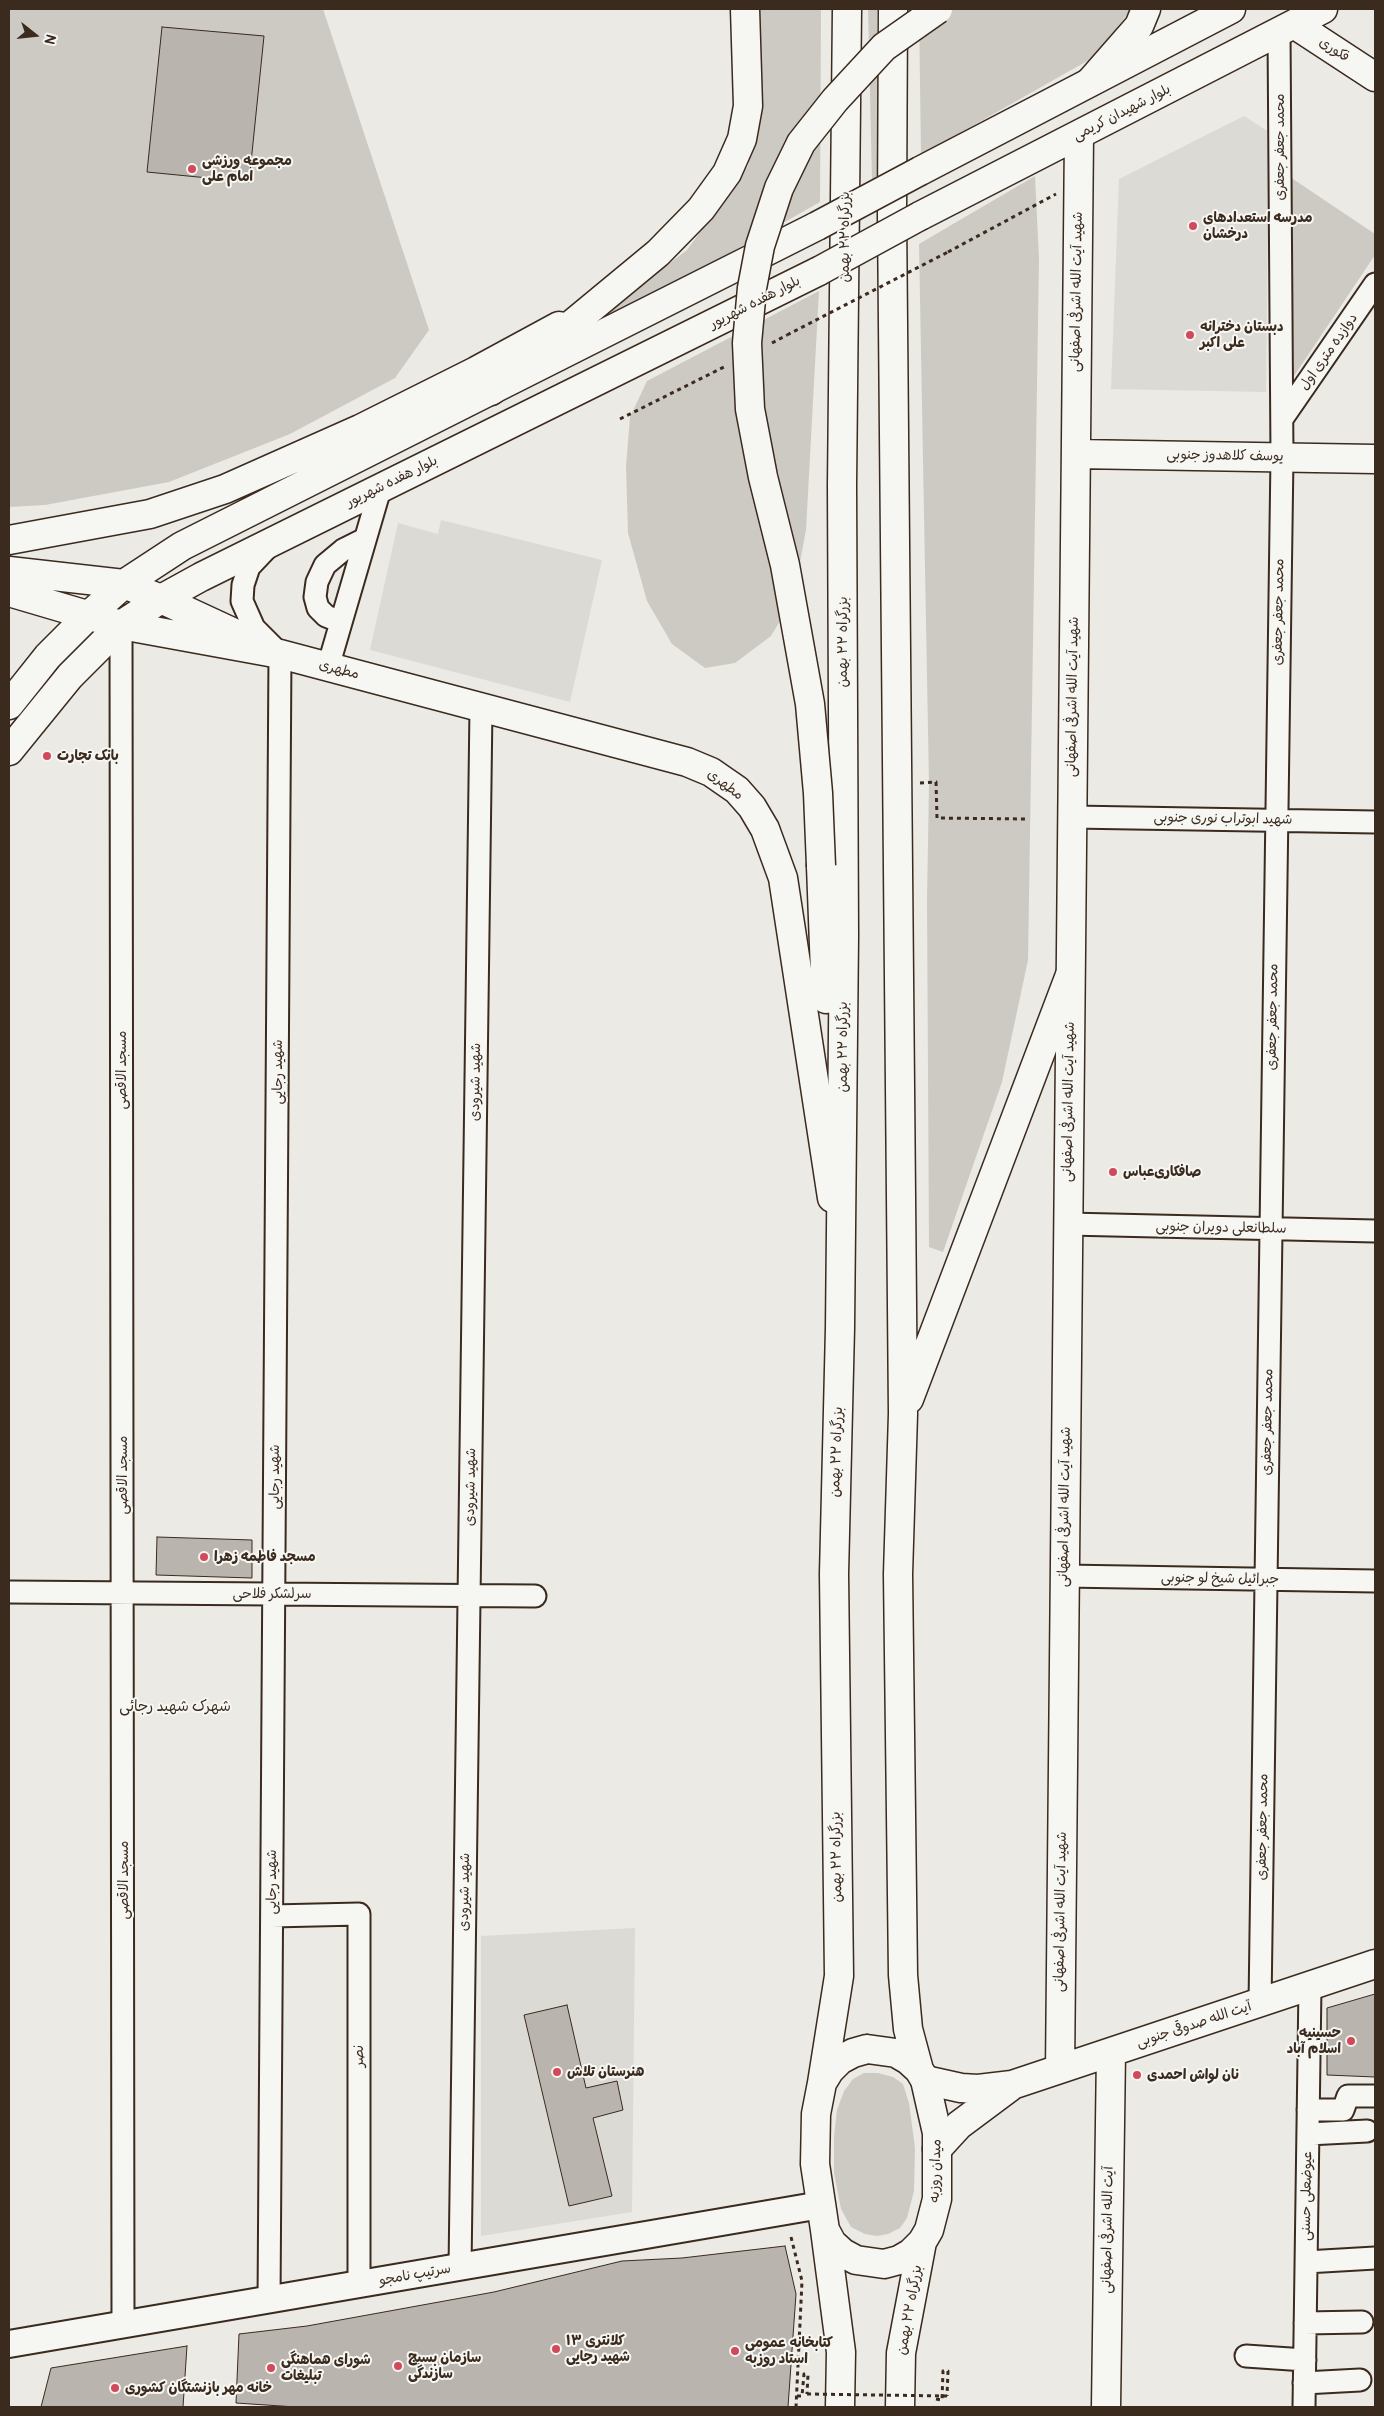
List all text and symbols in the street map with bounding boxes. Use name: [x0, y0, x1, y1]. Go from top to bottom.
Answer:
north arrow: [10, 10, 60, 60]
text: N: [40, 32, 59, 46]
street label: فکوری: [1316, 34, 1352, 66]
street label: بلوار شهیدان کریمی: [1070, 81, 1174, 145]
street label: محمد جعفر جعفری: [1272, 94, 1288, 200]
place label: مجموعه ورزشی امام علی: [202, 153, 292, 186]
marker: مجموعه ورزشی امام علی: [186, 163, 198, 175]
street label: بزرگراه ۲۲ بهمن: [837, 192, 853, 282]
place label: مدرسه استعدادهای درخشان: [1203, 210, 1313, 242]
street label: شهید آیت الله اشرفی اصفهانی: [1067, 212, 1087, 372]
marker: مدرسه استعدادهای درخشان: [1187, 220, 1199, 232]
street label: بلوار هفده شهریور: [707, 273, 803, 333]
street label: دوازده متری اول: [1296, 310, 1362, 394]
place label: دبستان دخترانه علی اکبر: [1200, 319, 1284, 352]
marker: دبستان دخترانه علی اکبر: [1184, 329, 1196, 341]
street label: یوسف کلاهدوز جنوبی: [1166, 447, 1284, 465]
street label: بلوار هفده شهریور: [343, 453, 441, 511]
street label: محمد جعفر جعفری: [1270, 558, 1288, 666]
street label: بزرگراه ۲۲ بهمن: [835, 597, 851, 687]
street label: شهید آیت الله اشرفی اصفهانی: [1063, 617, 1083, 777]
street label: مطهری: [317, 657, 361, 683]
place label: بانک تجارت: [57, 748, 119, 764]
marker: بانک تجارت: [41, 750, 53, 762]
street label: مطهری: [704, 766, 746, 804]
street label: شهید ابوتراب نوری جنوبی: [1153, 809, 1293, 829]
street label: محمد جعفر جعفری: [1264, 963, 1282, 1071]
street label: بزرگراه ۲۲ بهمن: [835, 1002, 851, 1092]
street label: شهید آیت الله اشرفی اصفهانی: [1059, 1022, 1079, 1182]
street label: مسجد الاقصی: [114, 1031, 130, 1109]
street label: شهید رجایی: [270, 1040, 286, 1104]
street label: شهید شیرودی: [467, 1043, 485, 1121]
place label: صافکاری‌عباس: [1123, 1164, 1201, 1180]
marker: صافکاری‌عباس: [1107, 1166, 1119, 1178]
street label: سلطانعلی دویران جنوبی: [1155, 1218, 1287, 1238]
street label: محمد جعفر جعفری: [1259, 1368, 1277, 1476]
street label: بزرگراه ۲۲ بهمن: [827, 1406, 847, 1498]
street label: شهید آیت الله اشرفی اصفهانی: [1055, 1427, 1075, 1587]
street label: مسجد الاقصی: [115, 1436, 131, 1514]
street label: شهید رجایی: [267, 1445, 283, 1509]
street label: شهید شیرودی: [462, 1448, 480, 1526]
place label: مسجد فاطمه زهرا: [214, 1549, 316, 1565]
marker: مسجد فاطمه زهرا: [198, 1551, 210, 1563]
street label: جبرائیل شیخ لو جنوبی: [1161, 1570, 1279, 1588]
street label: سرلشکر فلاحی: [233, 1586, 311, 1602]
district label: شهرک شهید رجائی: [119, 1698, 231, 1716]
street label: محمد جعفر جعفری: [1254, 1773, 1272, 1881]
street label: بزرگراه ۲۲ بهمن: [828, 1811, 846, 1903]
street label: شهید آیت الله اشرفی اصفهانی: [1051, 1832, 1071, 1992]
street label: مسجد الاقصی: [116, 1841, 132, 1919]
street label: شهید رجایی: [264, 1850, 280, 1914]
street label: شهید شیرودی: [456, 1853, 474, 1931]
street label: آیت الله صدوقی جنوبی: [1134, 1998, 1254, 2052]
place label: حسینیه اسلام آباد: [1287, 2025, 1341, 2058]
marker: حسینیه اسلام آباد: [1345, 2035, 1357, 2047]
street label: نصر: [351, 2045, 367, 2067]
place label: هنرستان تلاش: [567, 2064, 644, 2080]
marker: هنرستان تلاش: [551, 2066, 563, 2078]
place label: نان لواش احمدی: [1147, 2067, 1239, 2083]
marker: نان لواش احمدی: [1131, 2069, 1143, 2081]
street label: میدان روزبه: [926, 2139, 946, 2203]
street label: عیوضعلی حسنی: [1298, 2151, 1316, 2241]
street label: آیت الله اشرفی اصفهانی: [1098, 2166, 1118, 2294]
street label: سرتیپ نامجو: [378, 2260, 452, 2290]
street label: بزرگراه ۲۲ بهمن: [894, 2264, 926, 2356]
place label: کلانتری ۱۳ شهید رجایی: [566, 2333, 630, 2366]
place label: کتابخانه عمومی استاد روزبه: [745, 2335, 833, 2368]
marker: کلانتری ۱۳ شهید رجایی: [550, 2343, 562, 2355]
marker: کتابخانه عمومی استاد روزبه: [729, 2345, 741, 2357]
place label: سازمان بسیج سازندگی: [408, 2350, 481, 2382]
place label: شورای هماهنگی تبلیغات: [281, 2352, 371, 2384]
marker: سازمان بسیج سازندگی: [392, 2360, 404, 2372]
marker: شورای هماهنگی تبلیغات: [265, 2362, 277, 2374]
place label: خانه مهر بازنشتگان کشوری: [125, 2380, 272, 2396]
marker: خانه مهر بازنشتگان کشوری: [109, 2382, 121, 2394]

